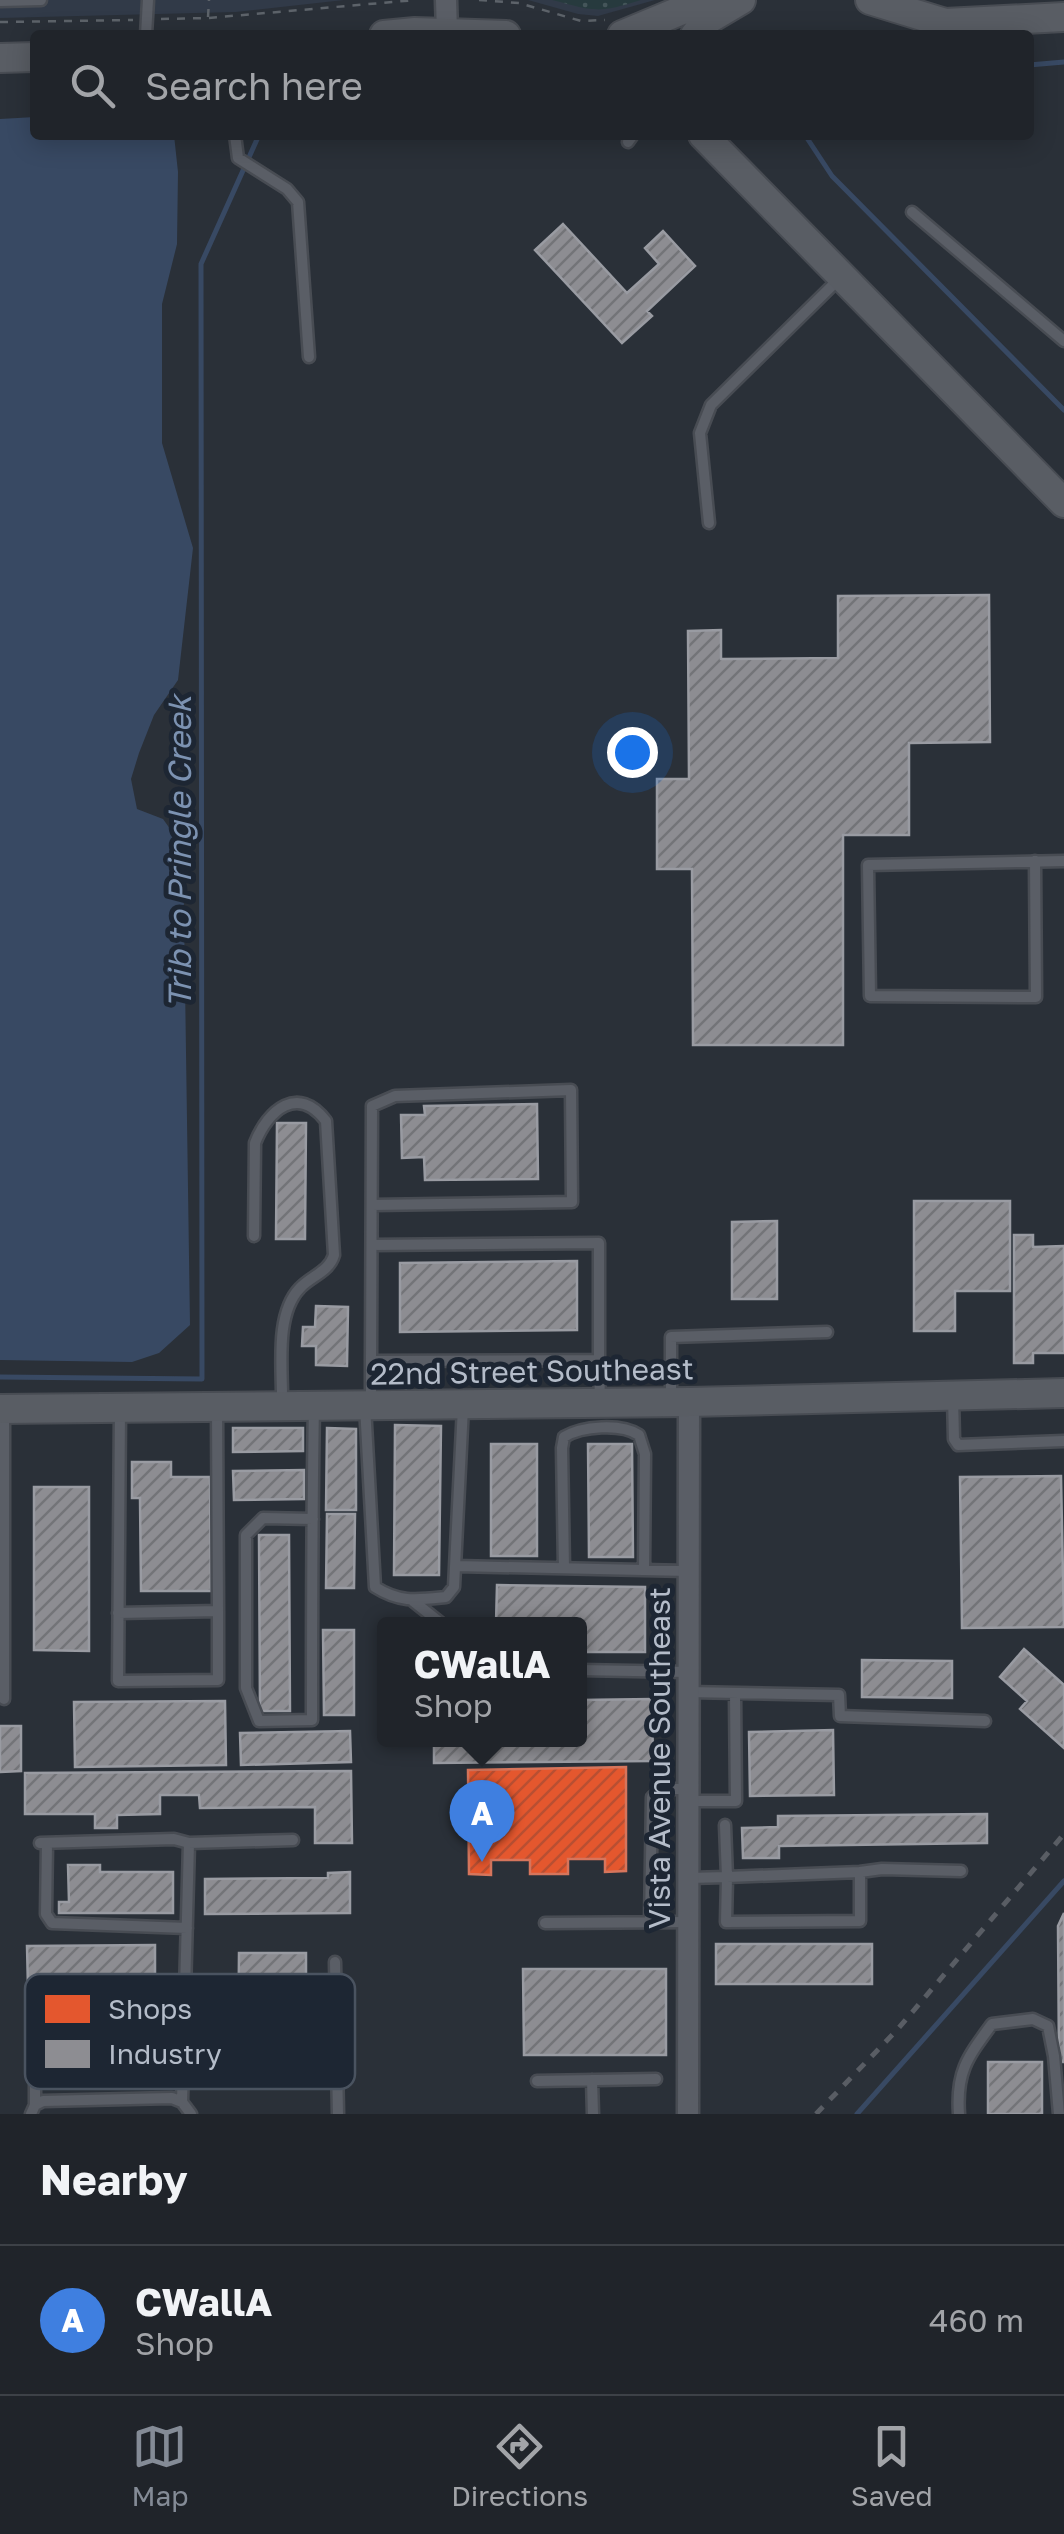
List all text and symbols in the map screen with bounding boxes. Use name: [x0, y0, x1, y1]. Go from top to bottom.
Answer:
search box: [30, 30, 1034, 140]
icon: search: [65, 58, 120, 113]
text: Search here: [145, 63, 363, 108]
water label: Trib to Pringle Creek: [160, 693, 198, 1008]
your location: [607, 727, 658, 778]
street label: 22nd Street Southeast: [370, 1350, 694, 1392]
street label: Vista Avenue Southeast: [641, 1587, 677, 1929]
popup: [377, 1617, 587, 1747]
text: CWallA: [413, 1641, 551, 1686]
text: Shop: [413, 1686, 492, 1724]
pin: A: [450, 1780, 514, 1862]
legend: [25, 1974, 355, 2089]
text: Shops: [108, 1992, 192, 2025]
text: Industry: [108, 2037, 222, 2070]
text: Nearby: [40, 2154, 188, 2204]
text: CWallA: [135, 2279, 272, 2324]
text: A: [61, 2301, 84, 2339]
text: 460 m: [929, 2301, 1024, 2339]
text: Shop: [135, 2324, 214, 2362]
tab: Map: [131, 2419, 189, 2512]
tab: Directions: [451, 2419, 588, 2512]
tab: Saved: [851, 2419, 933, 2512]

